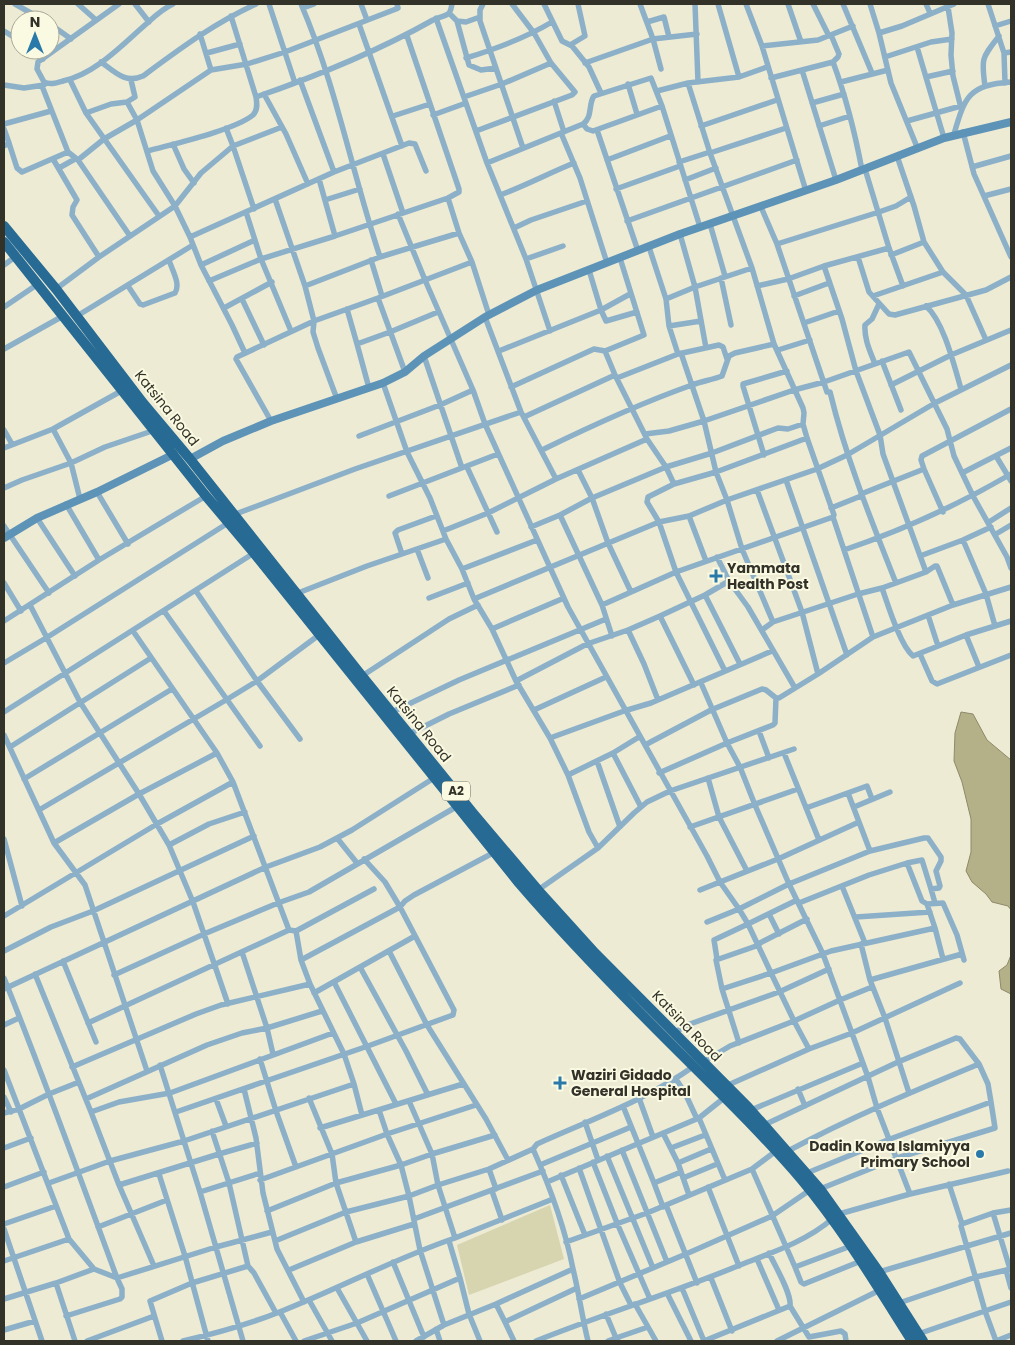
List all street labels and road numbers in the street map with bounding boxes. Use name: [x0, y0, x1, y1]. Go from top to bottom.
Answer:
street label: Katsina Road: [130, 366, 204, 450]
street label: Katsina Road: [382, 682, 456, 766]
road number: A2: [442, 781, 470, 800]
street label: Katsina Road: [648, 986, 726, 1066]

